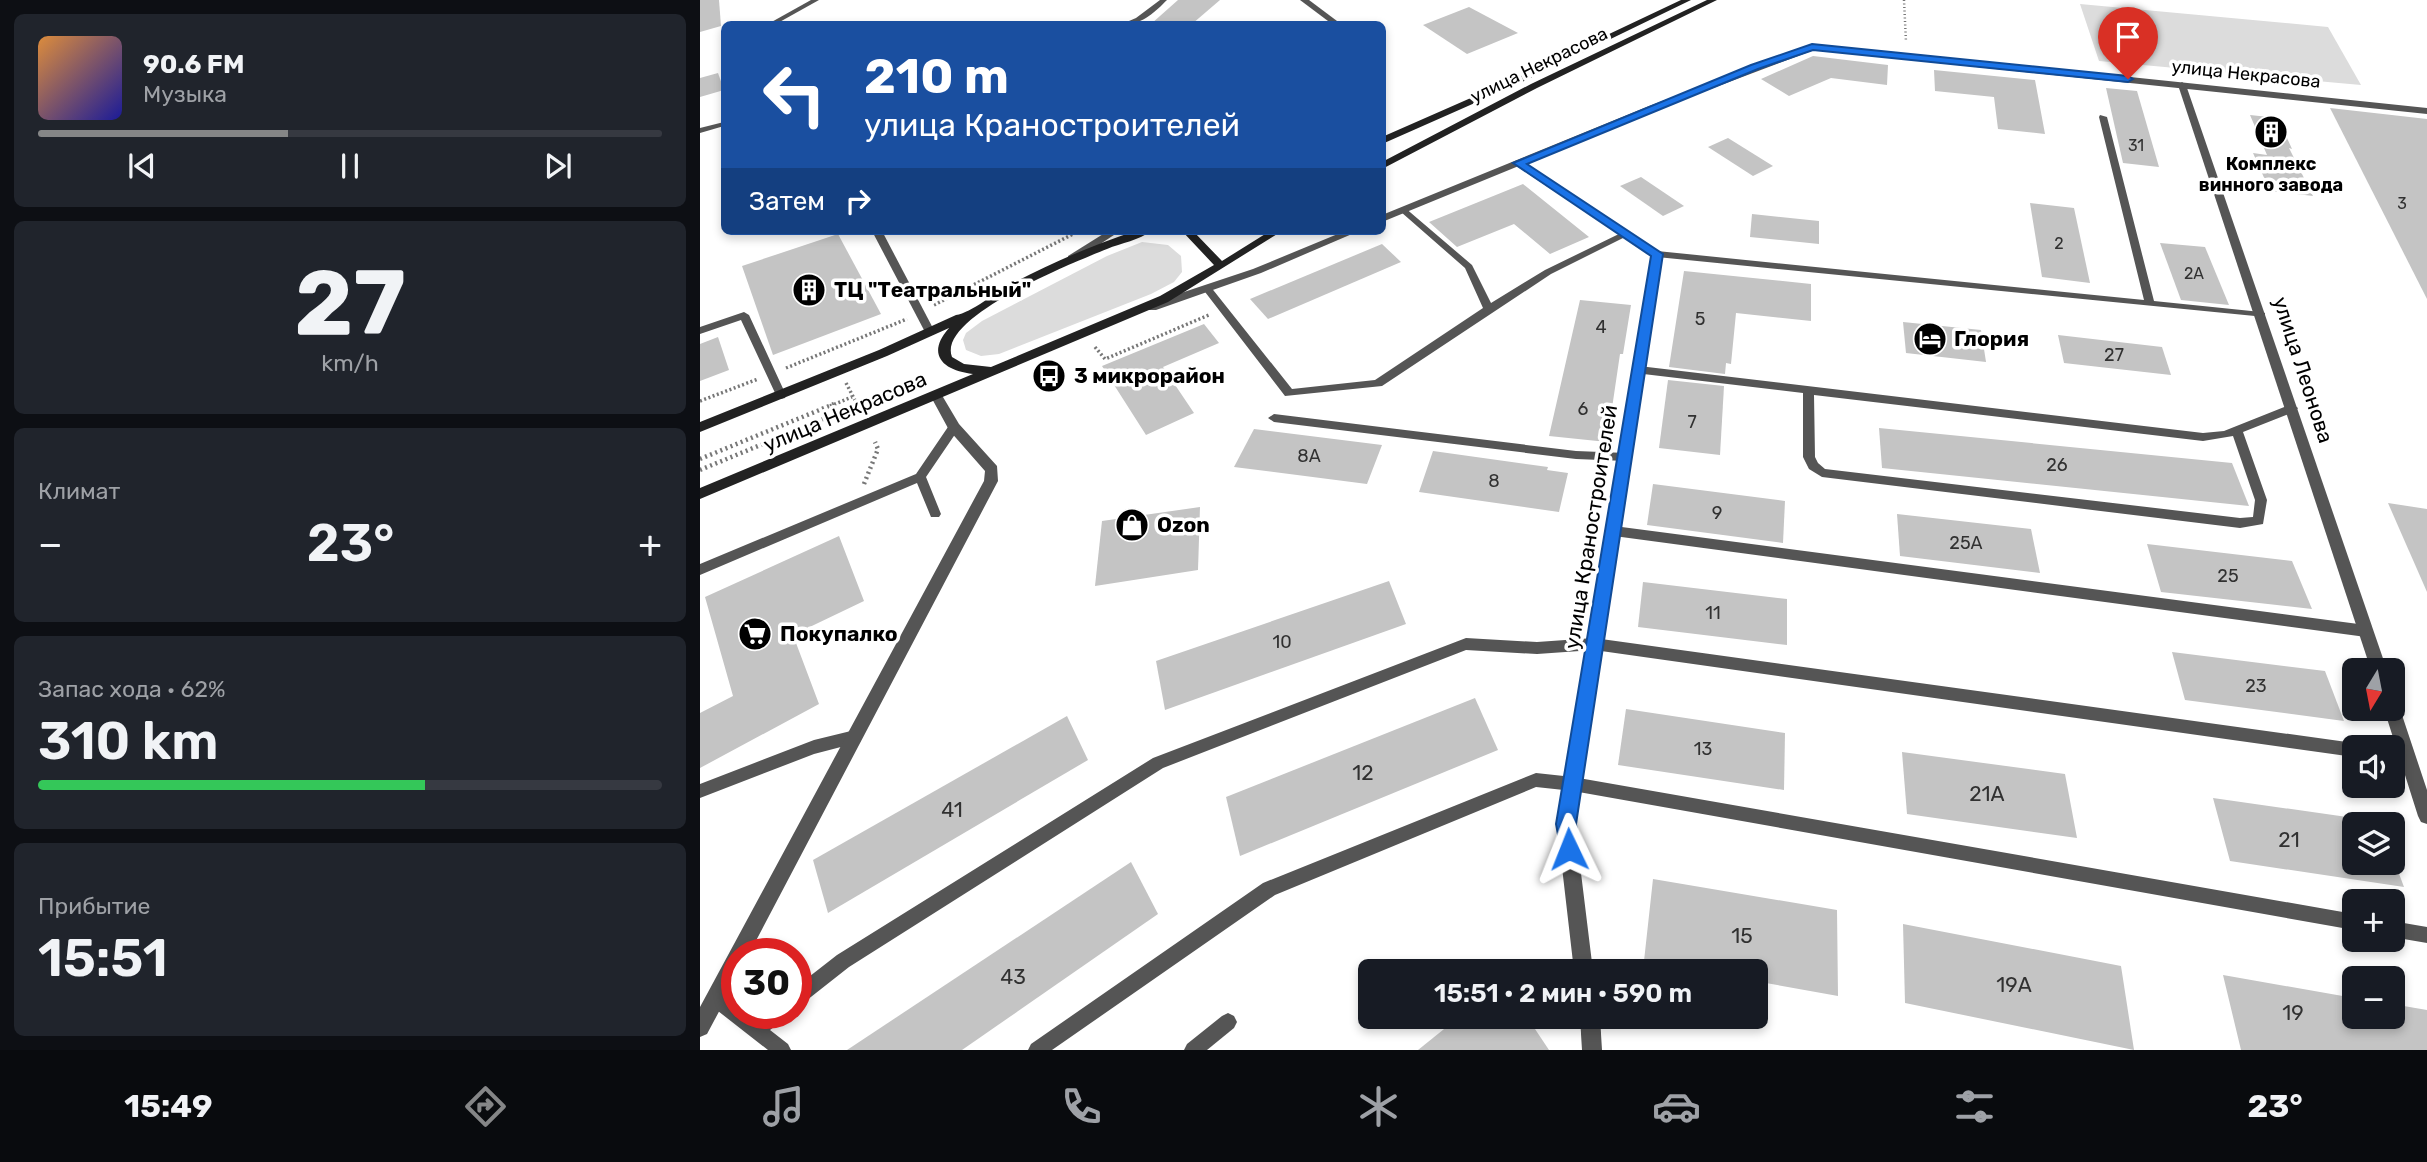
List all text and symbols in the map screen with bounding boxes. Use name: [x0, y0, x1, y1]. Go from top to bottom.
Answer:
pin: [2098, 7, 2158, 79]
icon: arrive: [2109, 18, 2147, 56]
street label: улица Некрасова: [1467, 22, 1611, 108]
text: 210 m: [864, 47, 1009, 105]
text: 90.6 FM: [143, 49, 244, 80]
icon: left: [749, 49, 840, 140]
street label: улица Некрасова: [2170, 55, 2322, 93]
text: Музыка: [143, 80, 227, 108]
text: улица Краностроителей: [864, 106, 1240, 144]
building icon: Комплекс винного завода: [2252, 113, 2290, 151]
house number: 31: [2128, 136, 2144, 155]
icon: previous: [123, 147, 161, 185]
icon: pause: [331, 147, 369, 185]
icon: next: [539, 147, 577, 185]
place label: Комплекс винного завода: [2199, 153, 2343, 196]
icon: right: [839, 182, 877, 220]
text: Затем: [749, 186, 825, 217]
house number: 3: [2397, 194, 2407, 213]
house number: 2: [2054, 234, 2064, 253]
text: 27: [294, 249, 406, 357]
house number: 2А: [2184, 264, 2204, 283]
building icon: ТЦ "Театральный": [790, 271, 828, 309]
place label: ТЦ "Театральный": [834, 277, 1031, 302]
street label: улица Леонова: [2268, 294, 2339, 446]
house number: 5: [1695, 308, 1705, 330]
house number: 4: [1595, 316, 1607, 338]
hotel icon: Глория: [1911, 320, 1949, 358]
place label: Глория: [1954, 326, 2029, 351]
house number: 27: [2104, 344, 2124, 366]
text: km/h: [321, 349, 379, 377]
bus stop icon: 3 микрорайон: [1030, 357, 1068, 395]
place label: 3 микрорайон: [1074, 363, 1225, 388]
street label: улица Некрасова: [760, 366, 930, 457]
house number: 6: [1578, 398, 1589, 420]
street label: улица Краностроителей: [1559, 403, 1622, 651]
house number: 7: [1687, 411, 1697, 433]
house number: 8А: [1297, 445, 1321, 467]
house number: 26: [2046, 454, 2068, 476]
house number: 8: [1488, 470, 1500, 492]
text: Климат: [38, 477, 120, 505]
house number: 9: [1712, 502, 1722, 524]
shop icon: Ozon: [1113, 506, 1151, 544]
text: 23°: [307, 512, 394, 574]
place label: Ozon: [1157, 512, 1210, 537]
text: −: [38, 521, 63, 567]
text: +: [638, 521, 662, 567]
house number: 25А: [1949, 532, 1983, 554]
house number: 25: [2217, 565, 2239, 587]
house number: 11: [1705, 602, 1721, 624]
supermarket icon: Покупалко: [736, 615, 774, 653]
place label: Покупалко: [780, 621, 898, 646]
house number: 10: [1272, 631, 1292, 653]
north arrow: [2342, 658, 2404, 721]
map controls: [2342, 658, 2405, 1029]
text: Запас хода · 62%: [38, 675, 225, 703]
house number: 23: [2245, 675, 2267, 697]
text: 310 km: [38, 710, 219, 772]
button: sound: [2342, 735, 2405, 798]
house number: 13: [1694, 738, 1712, 760]
house number: 12: [1352, 760, 1374, 785]
house number: 21А: [1969, 781, 2005, 806]
house number: 41: [941, 797, 963, 822]
position arrow: [1532, 812, 1606, 886]
button: layers: [2342, 812, 2405, 875]
house number: 21: [2278, 827, 2300, 852]
button: +: [2342, 889, 2405, 952]
text: Прибытие: [38, 892, 150, 920]
house number: 15: [1731, 923, 1753, 948]
text: 15:51: [38, 927, 168, 989]
speed limit sign: 30: [721, 938, 812, 1029]
house number: 43: [1000, 964, 1026, 989]
button: −: [2342, 966, 2405, 1029]
house number: 19А: [1996, 972, 2032, 997]
text: 15:51 · 2 мин · 590 m: [1434, 978, 1692, 1009]
house number: 19: [2282, 1000, 2304, 1025]
icon: directions: [461, 1082, 510, 1131]
icon: music: [759, 1082, 808, 1131]
icon: phone: [1057, 1082, 1106, 1131]
icon: climate: [1354, 1082, 1403, 1131]
icon: car: [1652, 1082, 1701, 1131]
icon: filters: [1950, 1082, 1999, 1131]
text: 15:49: [124, 1087, 213, 1125]
text: 23°: [2248, 1087, 2303, 1125]

